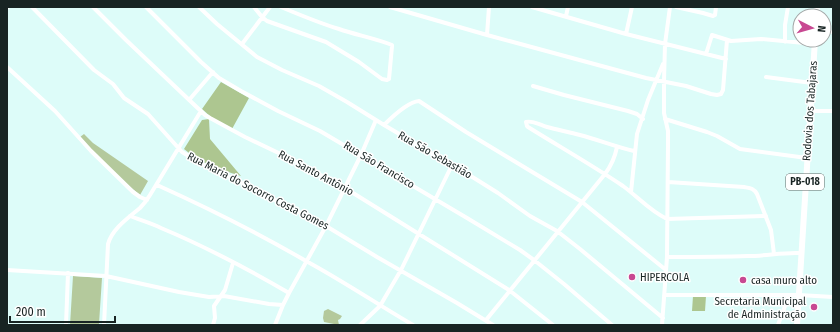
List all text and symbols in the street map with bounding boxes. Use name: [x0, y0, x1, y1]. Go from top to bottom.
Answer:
north arrow: [792, 8, 832, 48]
text: N: [815, 25, 828, 33]
street label: Rodovia dos Tabajaras: [800, 60, 820, 162]
street label: Rua São Sebastião: [396, 129, 474, 182]
street label: Rua São Francisco: [341, 139, 417, 191]
street label: Rua Santo Antônio: [276, 148, 356, 198]
street label: Rua Maria do Socorro Costa Gomes: [185, 150, 331, 233]
road number: PB-018: [786, 174, 824, 190]
place label: HIPERCOLA: [640, 271, 690, 284]
marker: HIPERCOLA: [627, 272, 637, 282]
place label: casa muro alto: [751, 274, 817, 287]
marker: casa muro alto: [738, 275, 748, 285]
place label: Secretaria Municipal de Administração: [714, 295, 806, 321]
scale bar: [10, 298, 115, 324]
marker: Secretaria Municipal de Administração: [809, 302, 819, 312]
text: 200 m: [16, 305, 46, 319]

